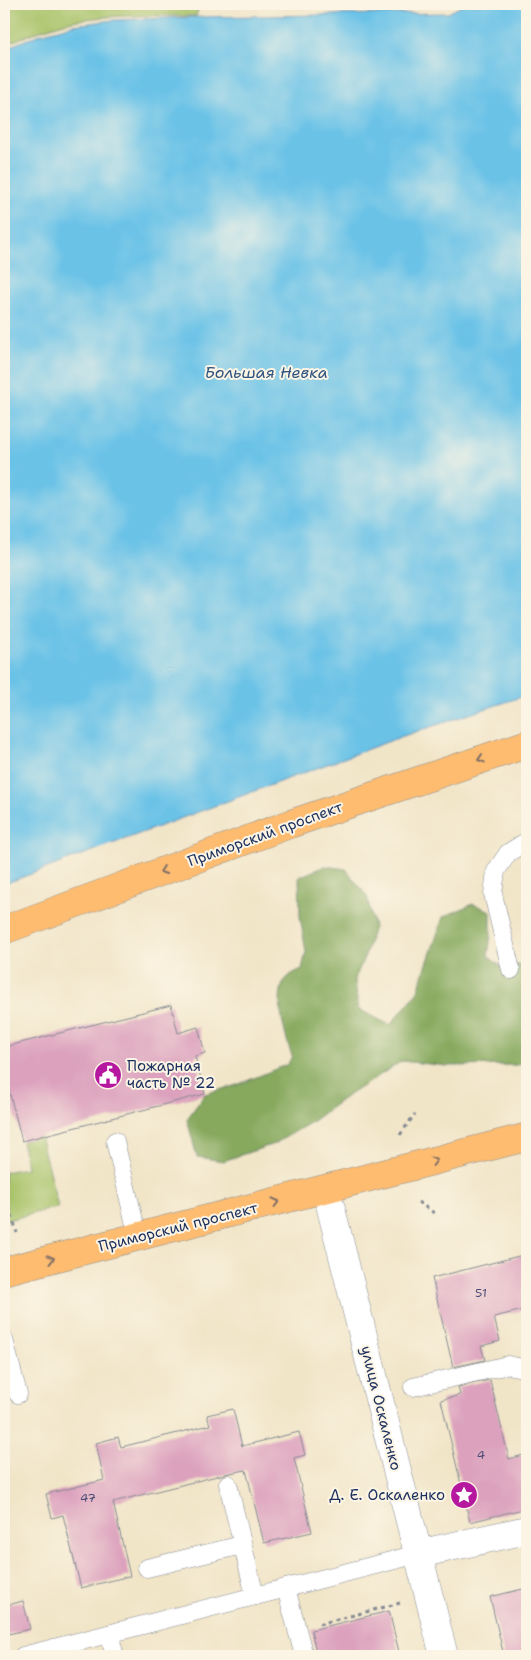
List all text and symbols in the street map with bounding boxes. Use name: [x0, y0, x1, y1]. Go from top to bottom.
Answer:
water label: Большая Невка: [204, 362, 328, 383]
one-way arrow: [477, 753, 486, 763]
street label: Приморский проспект: [185, 797, 345, 871]
one-way arrow: [159, 865, 167, 875]
place label: Пожарная часть № 22: [127, 1056, 215, 1093]
public building icon: Пожарная часть № 22: [93, 1060, 123, 1090]
one-way arrow: [429, 1157, 437, 1167]
street label: Приморский проспект: [96, 1197, 260, 1256]
one-way arrow: [272, 1197, 280, 1207]
one-way arrow: [46, 1254, 55, 1265]
house number: 51: [475, 1285, 487, 1301]
street label: улица Оскаленко: [356, 1344, 406, 1472]
house number: 4: [477, 1447, 485, 1463]
place icon: Д. Е. Оскаленко: [449, 1480, 479, 1510]
place label: Д. Е. Оскаленко: [329, 1485, 445, 1505]
house number: 47: [80, 1490, 96, 1506]

